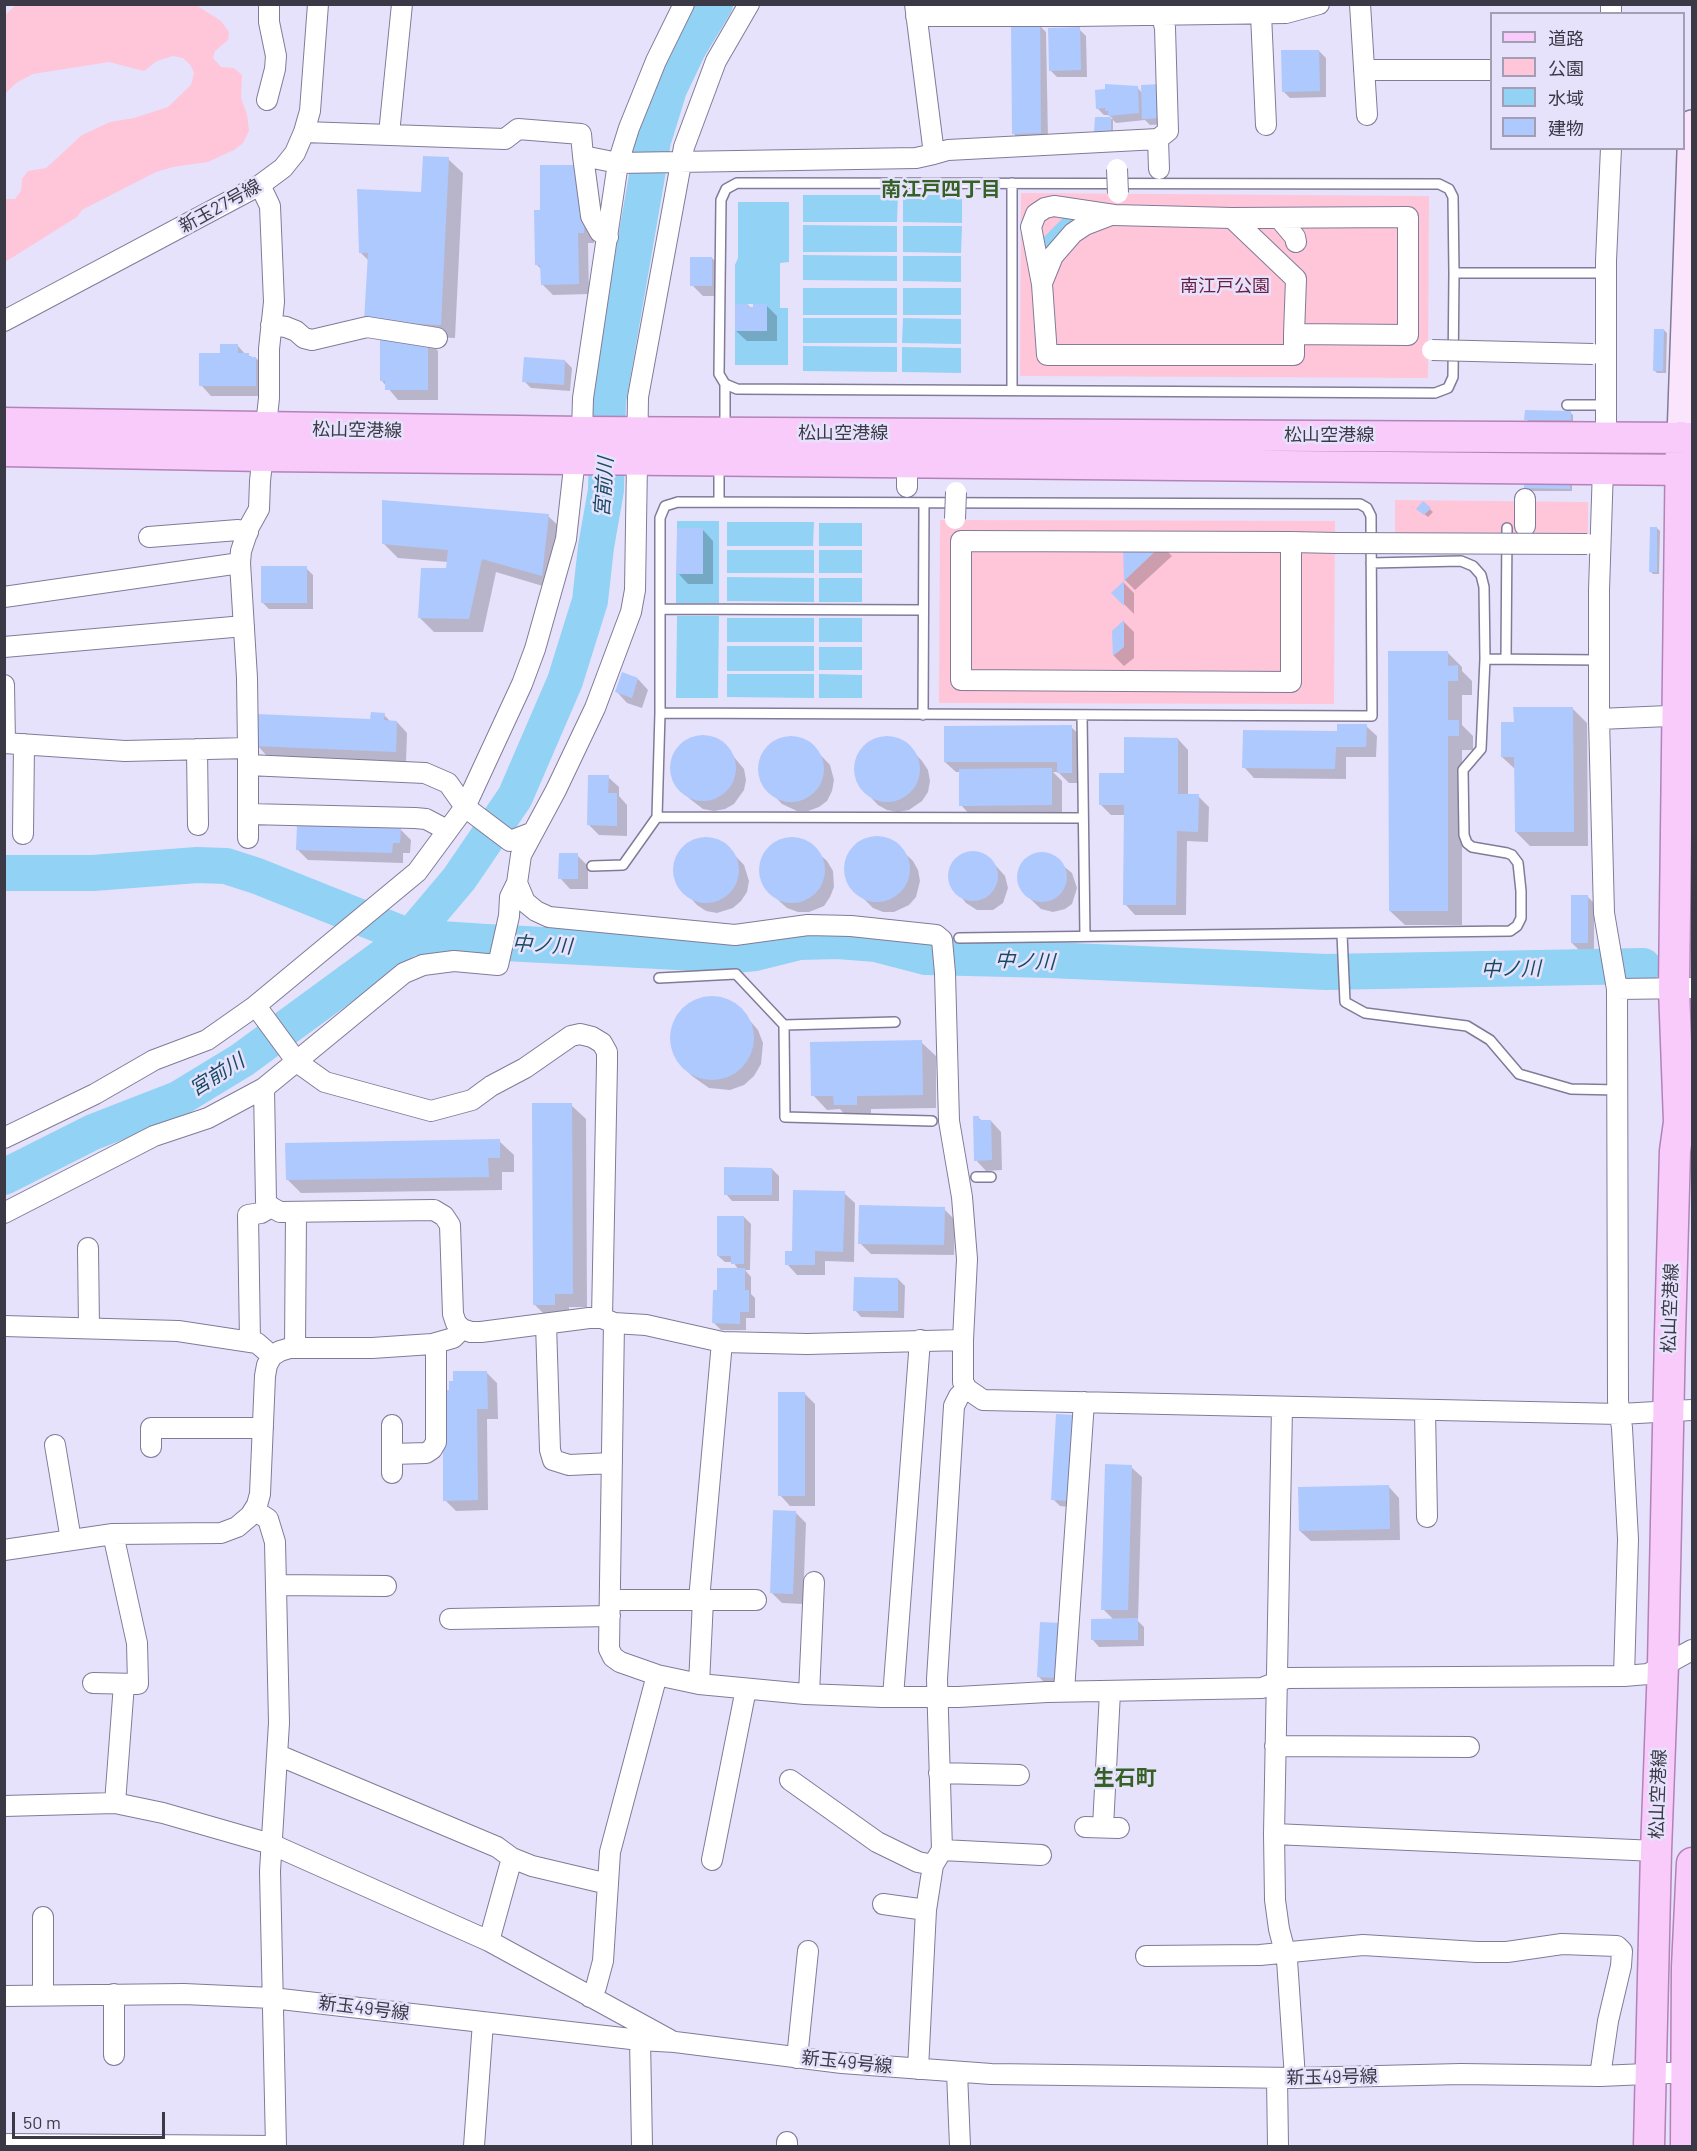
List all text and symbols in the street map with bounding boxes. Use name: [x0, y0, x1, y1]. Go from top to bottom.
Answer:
legend: [1490, 12, 1685, 150]
text: 道路: [1548, 27, 1584, 49]
text: 公園: [1548, 57, 1584, 79]
text: 水域: [1548, 87, 1584, 109]
text: 建物: [1548, 117, 1584, 139]
street label: 新玉27号線: [175, 175, 265, 237]
district label: 南江戸四丁目: [881, 177, 1001, 201]
park label: 南江戸公園: [1180, 275, 1270, 297]
street label: 松山空港線: [312, 418, 402, 442]
street label: 松山空港線: [798, 422, 888, 444]
street label: 松山空港線: [1284, 424, 1374, 446]
water label: 宮前川: [590, 456, 618, 518]
water label: 中ノ川: [511, 931, 573, 959]
water label: 中ノ川: [995, 948, 1055, 974]
water label: 中ノ川: [1481, 956, 1541, 982]
water label: 宮前川: [185, 1049, 249, 1101]
street label: 松山空港線: [1658, 1263, 1682, 1353]
street label: 松山空港線: [1646, 1749, 1670, 1839]
district label: 生石町: [1094, 1765, 1156, 1791]
street label: 新玉49号線: [317, 1992, 411, 2024]
street label: 新玉49号線: [800, 2046, 894, 2078]
street label: 新玉49号線: [1286, 2065, 1378, 2089]
scale bar: [15, 2100, 168, 2138]
text: 50 m: [23, 2111, 61, 2133]

